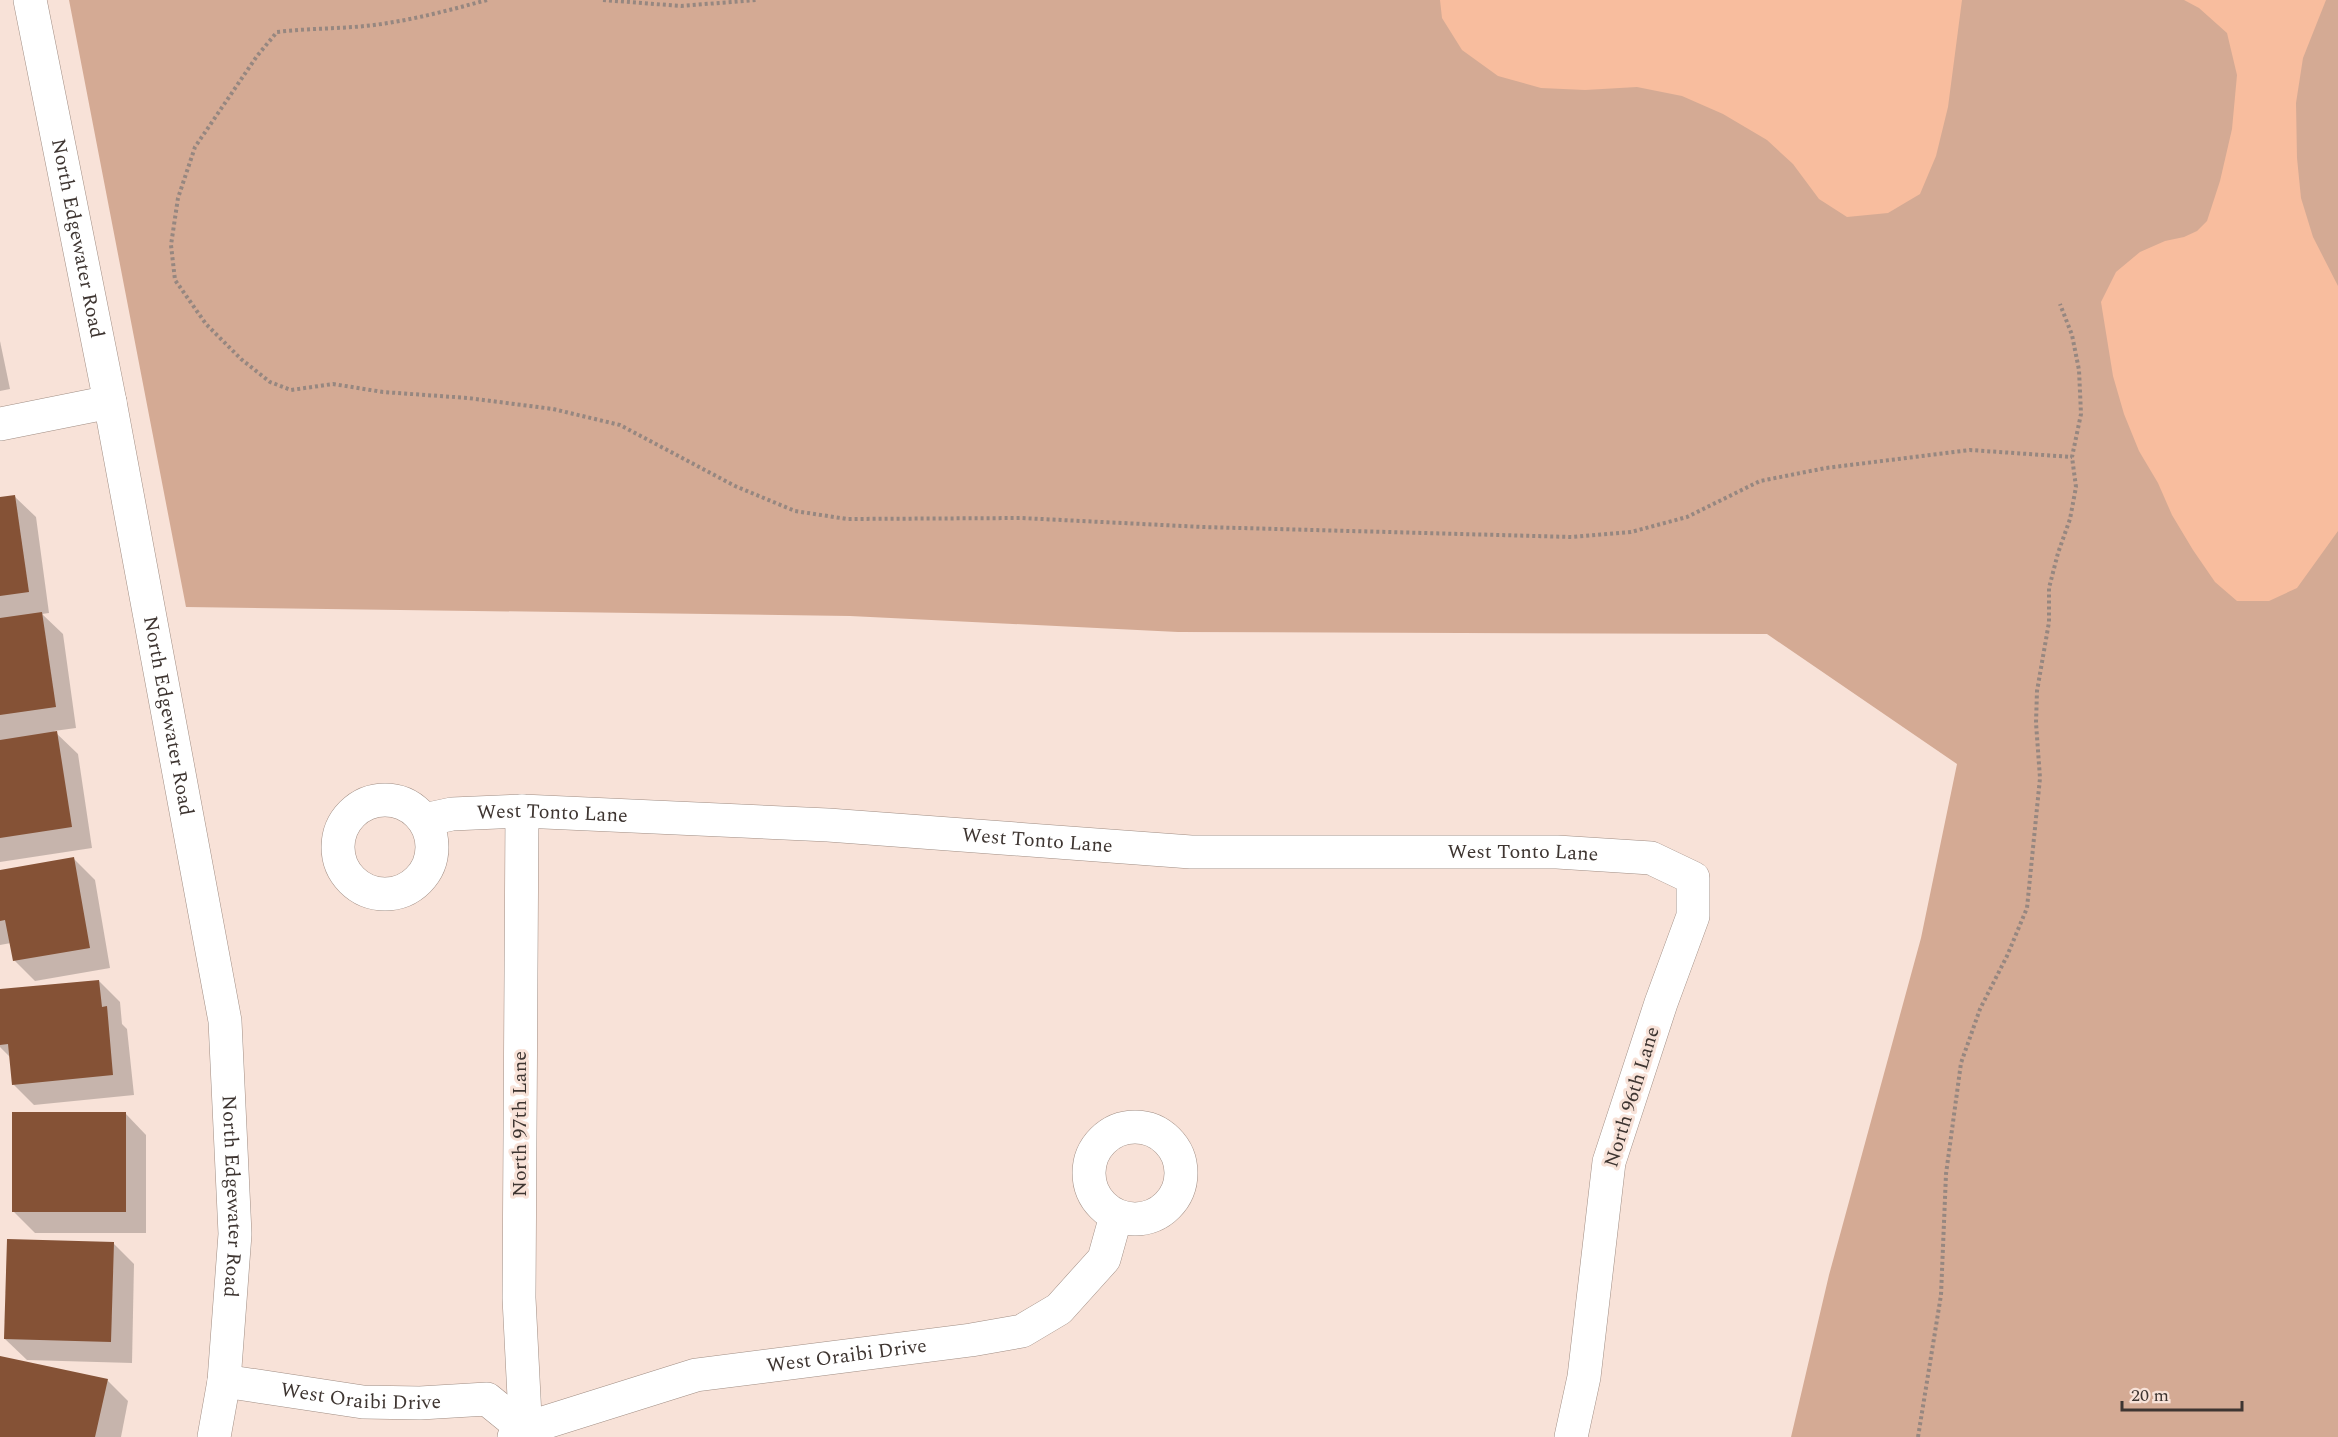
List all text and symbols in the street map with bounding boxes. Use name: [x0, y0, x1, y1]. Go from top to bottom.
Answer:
street label: North Edgewater Road: [43, 136, 112, 341]
street label: North Edgewater Road: [135, 613, 202, 818]
street label: West Tonto Lane: [476, 796, 628, 831]
street label: West Tonto Lane: [961, 820, 1114, 861]
street label: West Tonto Lane: [1447, 837, 1599, 870]
street label: North 96th Lane: [1596, 1023, 1668, 1171]
street label: North 97th Lane: [505, 1051, 535, 1197]
street label: North Edgewater Road: [213, 1094, 250, 1299]
street label: West Oraibi Drive: [765, 1331, 929, 1381]
scale bar: [2122, 1374, 2242, 1412]
street label: West Oraibi Drive: [278, 1375, 442, 1418]
text: 20 m: [2131, 1382, 2169, 1409]

